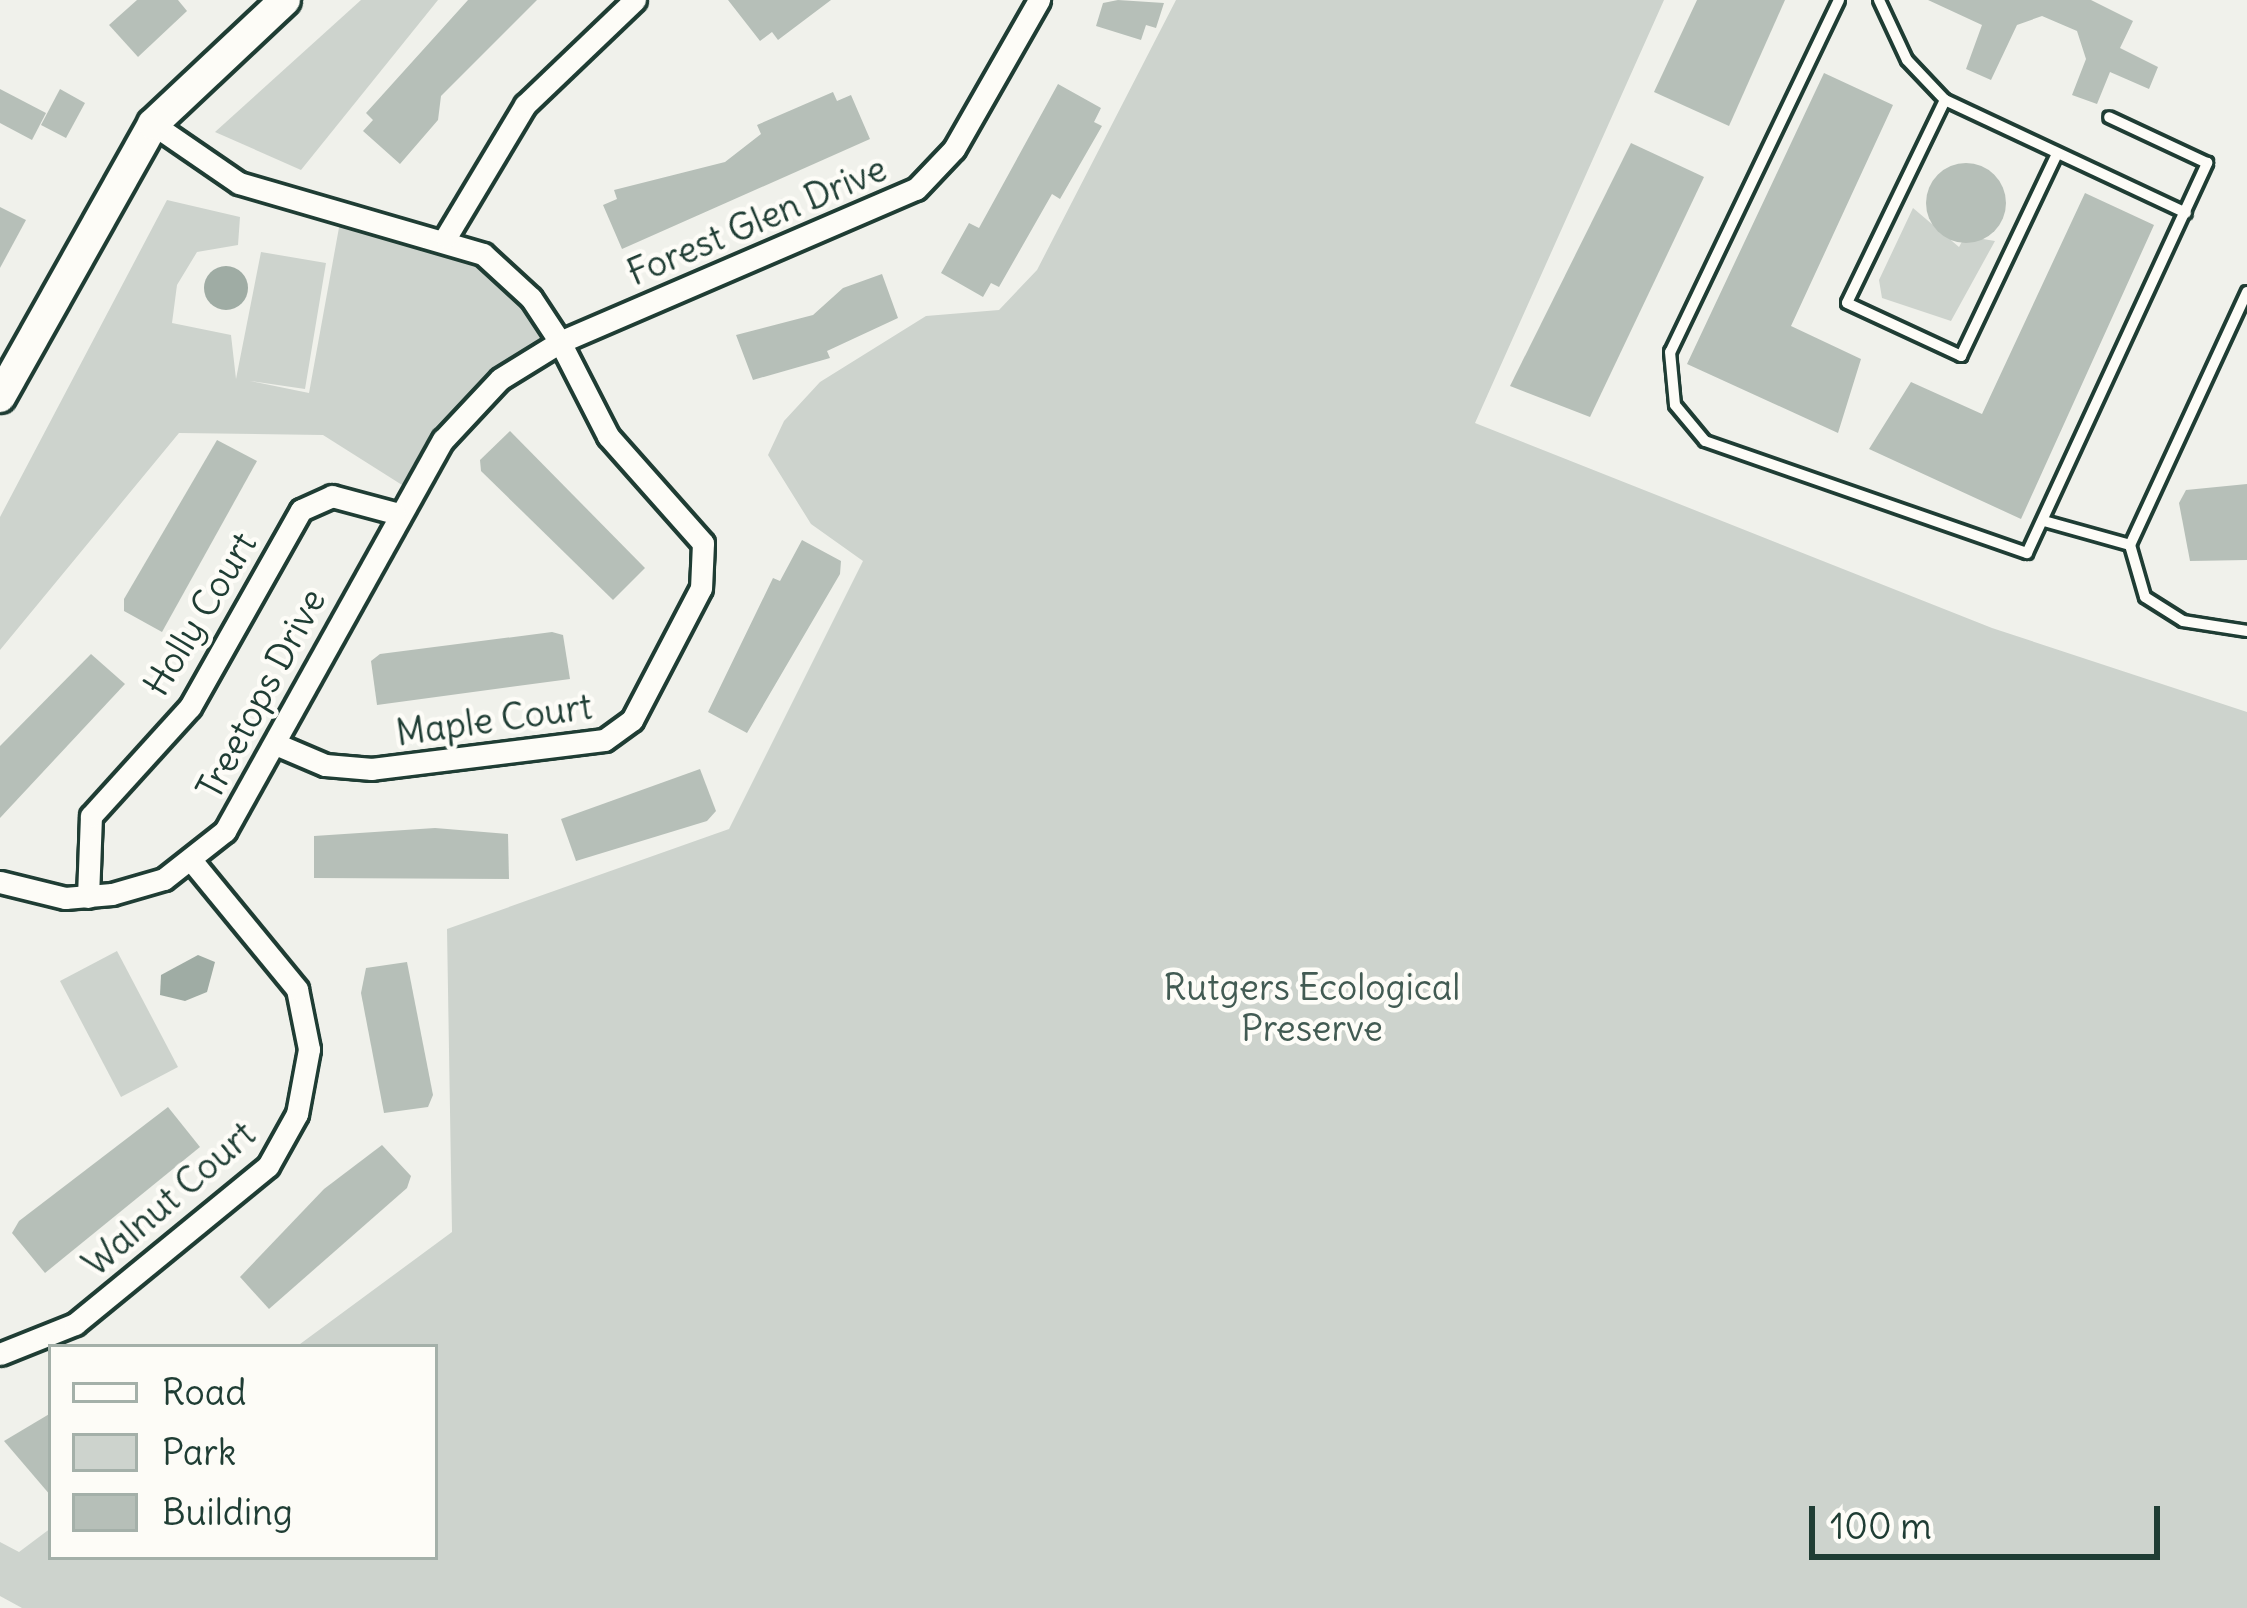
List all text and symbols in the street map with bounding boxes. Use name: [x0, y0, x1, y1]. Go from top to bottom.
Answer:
street label: Forest Glen Drive: [621, 147, 893, 295]
street label: Holly Court: [134, 525, 266, 703]
street label: Treetops Drive: [188, 582, 334, 806]
street label: Maple Court: [393, 685, 595, 755]
park label: Rutgers Ecological Preserve: [1164, 965, 1460, 1050]
street label: Walnut Court: [74, 1113, 264, 1285]
legend: [48, 1344, 438, 1560]
text: Road: [162, 1370, 246, 1415]
text: Park: [162, 1430, 236, 1475]
scale bar: [1815, 1482, 2166, 1556]
text: Building: [162, 1490, 293, 1535]
text: 100 m: [1830, 1504, 1932, 1549]

